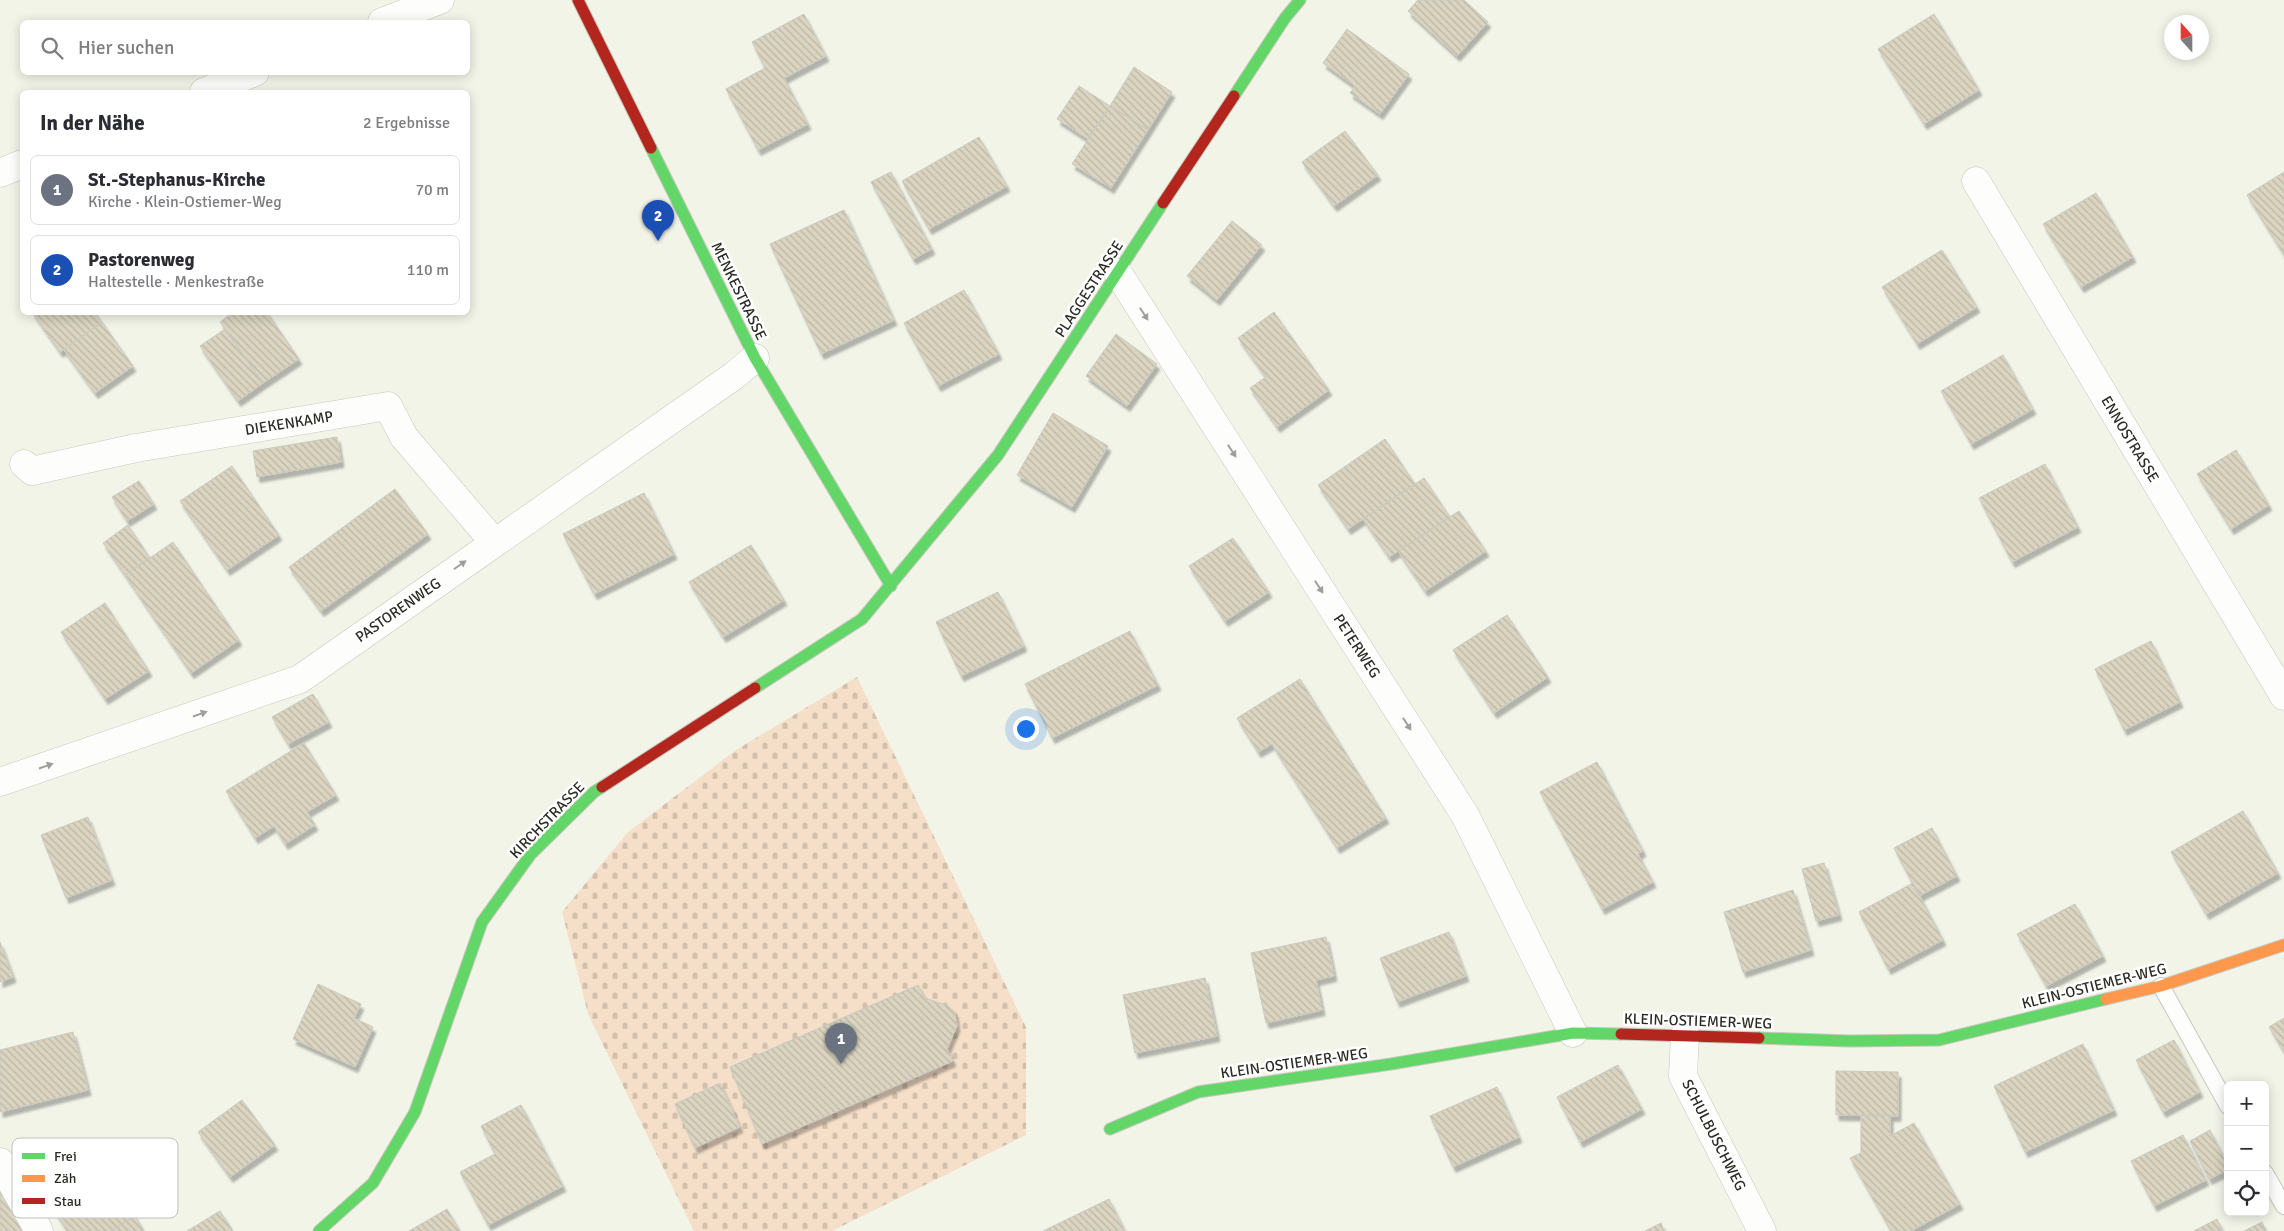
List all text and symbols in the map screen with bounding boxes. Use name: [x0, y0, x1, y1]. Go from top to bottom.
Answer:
north arrow: [2164, 15, 2209, 60]
search box: [20, 20, 470, 75]
icon: search: [38, 34, 66, 62]
text: Hier suchen: [78, 36, 174, 60]
text: In der Nähe: [40, 110, 145, 136]
text: 2 Ergebnisse: [363, 113, 450, 133]
text: St.-Stephanus-Kirche: [88, 168, 265, 192]
text: 1: [53, 180, 61, 200]
text: 70 m: [415, 180, 449, 200]
text: Kirche · Klein-Ostiemer-Weg: [88, 192, 282, 212]
pin: 2: [642, 200, 674, 241]
street label: PLAGGESTRASSE: [1051, 237, 1127, 341]
street label: MENKESTRASSE: [707, 239, 771, 343]
text: Pastorenweg: [88, 248, 195, 272]
text: 2: [53, 260, 61, 280]
text: 110 m: [407, 260, 449, 280]
text: Haltestelle · Menkestraße: [88, 272, 264, 292]
one-way arrow: [1139, 307, 1149, 320]
street label: ENNOSTRASSE: [2097, 393, 2163, 485]
street label: DIEKENKAMP: [244, 407, 334, 439]
one-way arrow: [1227, 444, 1236, 457]
one-way arrow: [453, 560, 466, 571]
street label: PASTORENWEG: [352, 574, 444, 646]
one-way arrow: [1315, 581, 1324, 594]
street label: PETERWEG: [1330, 611, 1384, 681]
one-way arrow: [192, 709, 207, 717]
your location: [1013, 716, 1039, 742]
one-way arrow: [1402, 718, 1412, 731]
one-way arrow: [39, 762, 54, 770]
street label: KIRCHSTRASSE: [506, 778, 588, 862]
street label: KLEIN-OSTIEMER-WEG: [2020, 959, 2168, 1013]
street label: KLEIN-OSTIEMER-WEG: [1624, 1009, 1772, 1033]
pin: 1: [825, 1023, 857, 1064]
street label: KLEIN-OSTIEMER-WEG: [1219, 1044, 1369, 1082]
street label: SCHULBUSCHWEG: [1678, 1076, 1750, 1194]
map controls: [2224, 1081, 2269, 1216]
button: +: [2224, 1081, 2269, 1126]
button: −: [2224, 1126, 2269, 1171]
legend: [12, 1138, 178, 1218]
text: Frei: [54, 1148, 77, 1165]
text: Zäh: [54, 1170, 76, 1187]
button: locate: [2224, 1171, 2269, 1216]
text: Stau: [54, 1193, 81, 1210]

